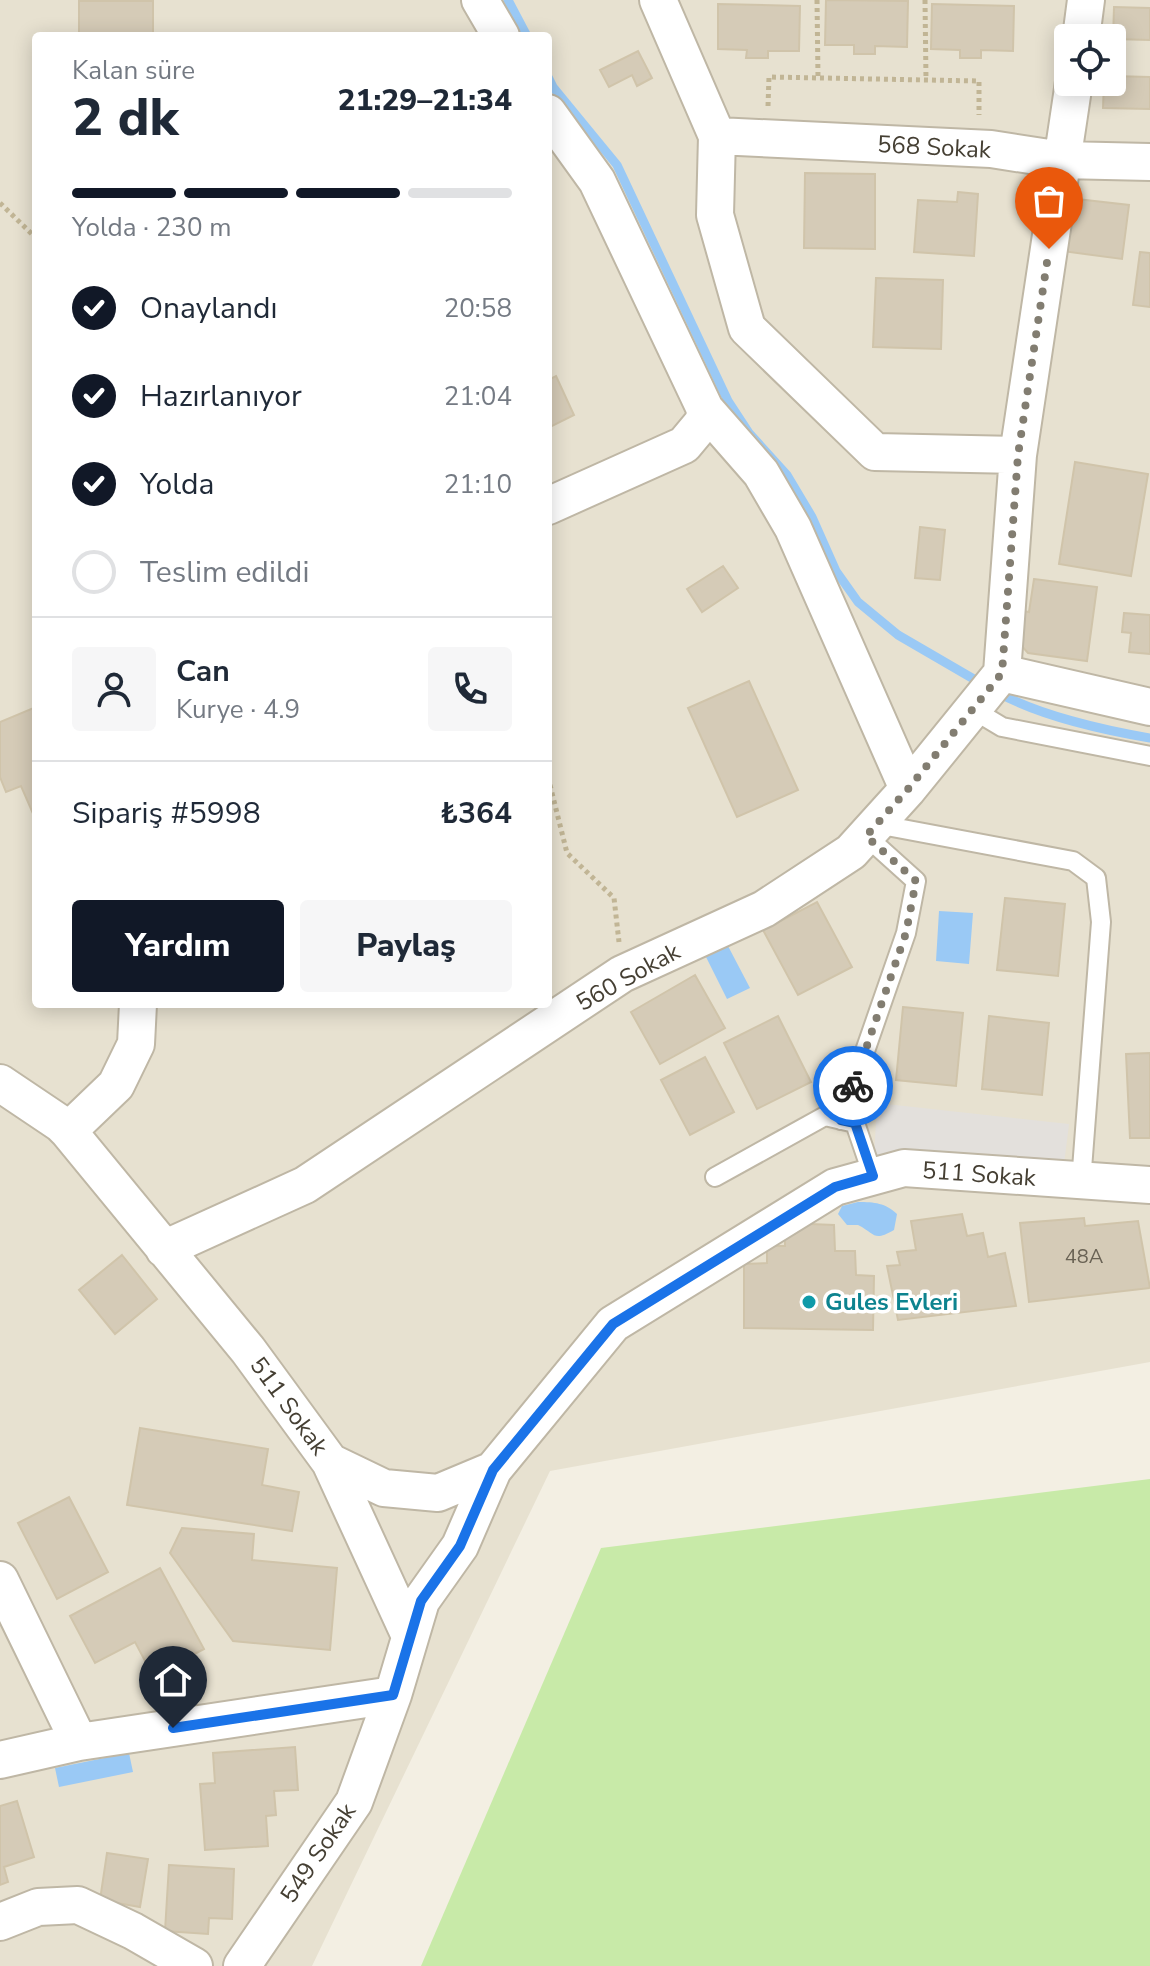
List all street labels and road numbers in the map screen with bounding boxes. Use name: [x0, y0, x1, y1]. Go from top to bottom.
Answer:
street label: 568 Sokak: [876, 128, 993, 166]
street label: 560 Sokak: [570, 935, 687, 1019]
street label: 511 Sokak: [921, 1154, 1038, 1194]
street label: 511 Sokak: [243, 1350, 336, 1462]
street label: 549 Sokak: [273, 1796, 364, 1909]

